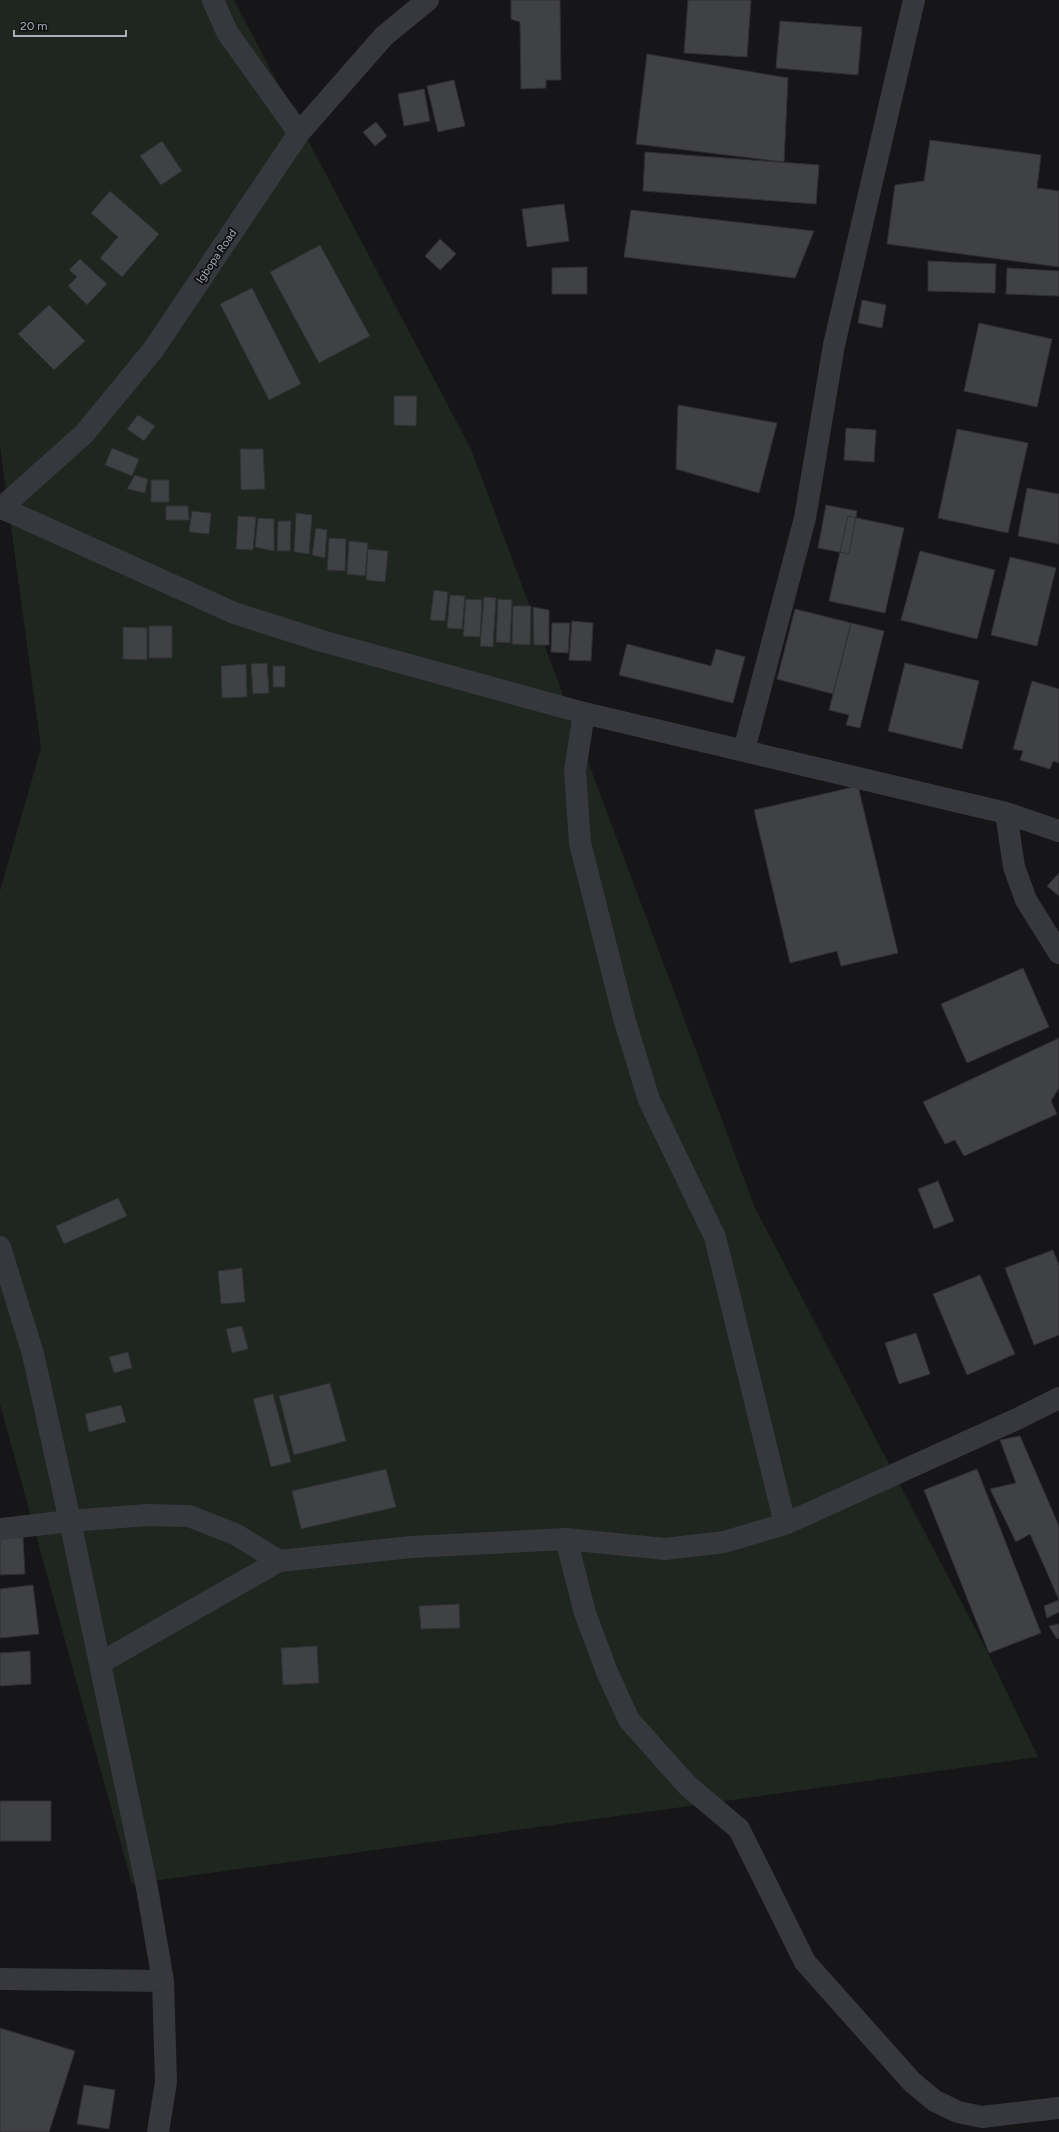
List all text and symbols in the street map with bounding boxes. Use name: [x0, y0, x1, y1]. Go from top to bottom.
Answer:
scale bar: [14, 12, 126, 38]
text: 20 m: [20, 19, 48, 33]
street label: Igbopa Road: [194, 227, 239, 286]

